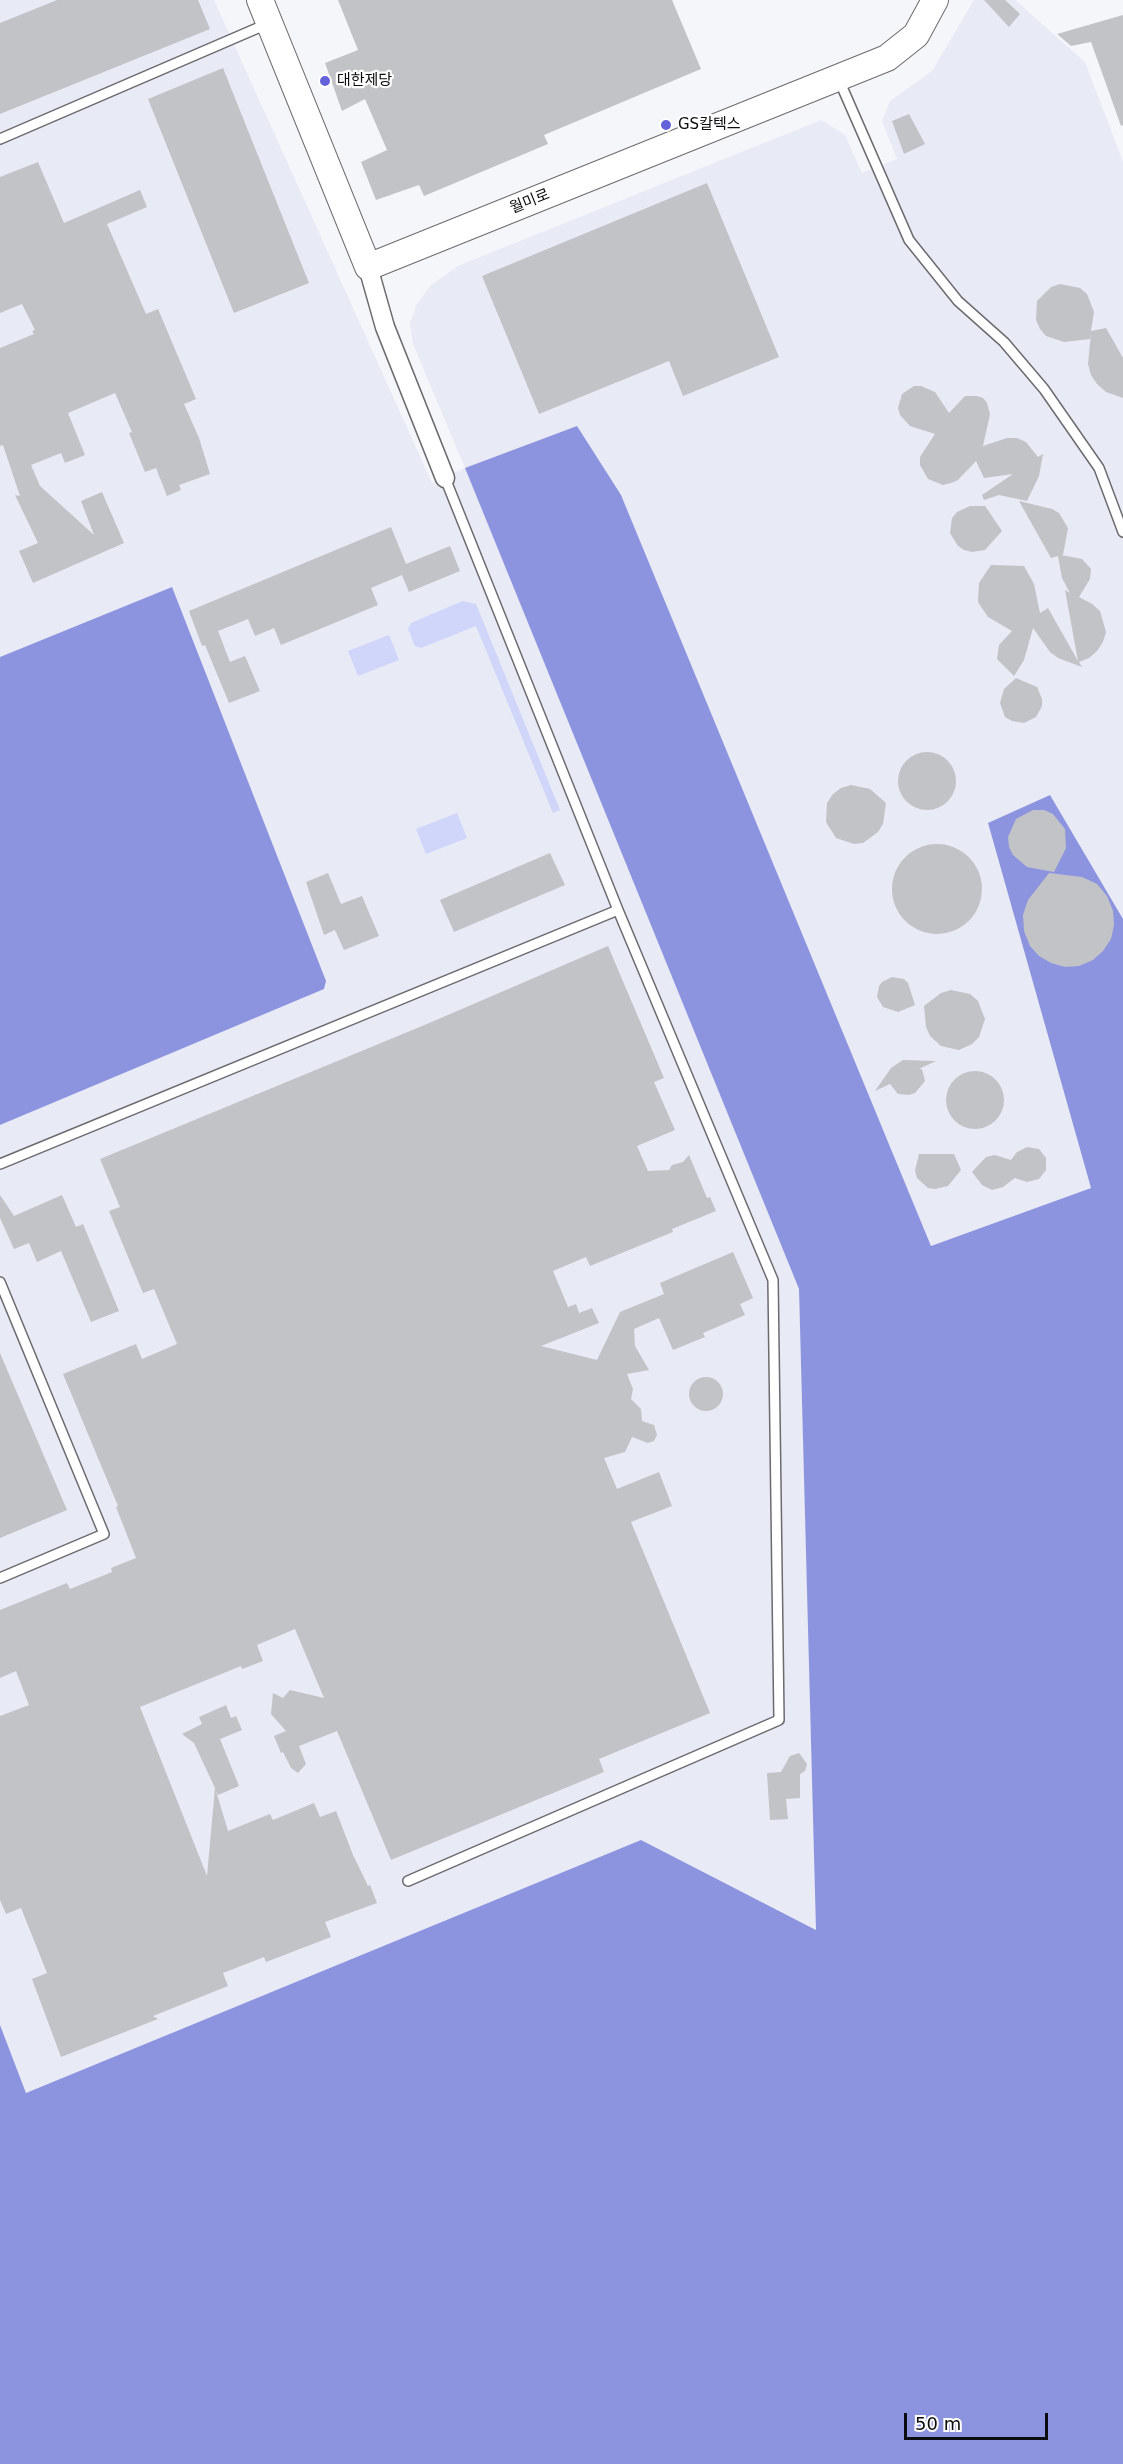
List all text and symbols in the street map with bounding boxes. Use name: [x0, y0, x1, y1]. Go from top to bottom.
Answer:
place label: 대한제당: [337, 72, 392, 90]
marker: 대한제당: [318, 74, 332, 88]
place label: GS칼텍스: [678, 116, 741, 134]
marker: GS칼텍스: [659, 118, 673, 132]
street label: 월미로: [507, 186, 553, 218]
scale bar: [907, 2401, 1051, 2439]
text: 50 m: [915, 2413, 961, 2434]

